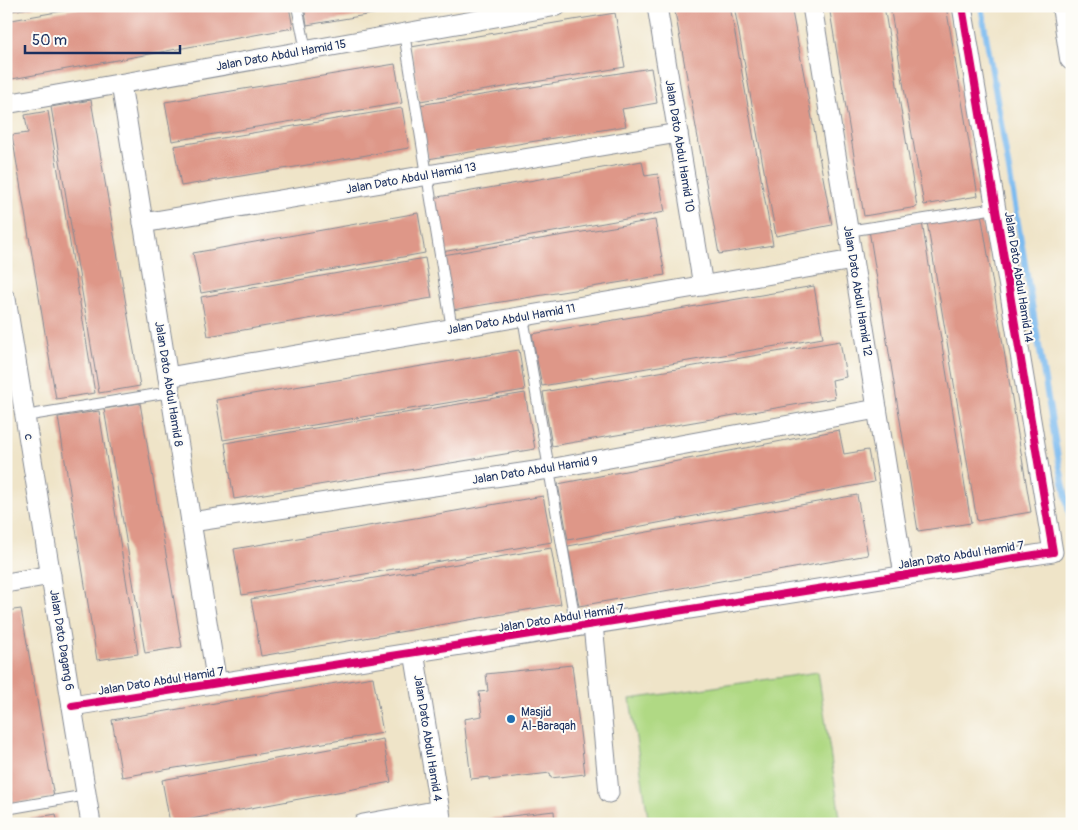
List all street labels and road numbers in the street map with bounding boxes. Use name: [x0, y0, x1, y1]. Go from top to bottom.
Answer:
street label: Jalan Dato Abdul Hamid 15: [215, 37, 347, 74]
street label: Jalan Dato Abdul Hamid 10: [662, 79, 697, 213]
street label: Jalan Dato Abdul Hamid 13: [345, 160, 478, 197]
street label: Jalan Dato Abdul Hamid 14: [1001, 210, 1036, 344]
street label: Jalan Dato Abdul Hamid 12: [840, 225, 875, 358]
street label: Jalan Dato Abdul Hamid 11: [446, 301, 577, 338]
street label: Jalan Dato Abdul Hamid 8: [151, 320, 186, 448]
street label: c: [21, 433, 36, 441]
street label: Jalan Dato Abdul Hamid 9: [471, 453, 599, 488]
street label: Jalan Dato Abdul Hamid 7: [897, 538, 1026, 573]
street label: Jalan Dato Dagang 6: [46, 588, 77, 692]
street label: Jalan Dato Abdul Hamid 7: [497, 601, 626, 636]
street label: Jalan Dato Abdul Hamid 7: [97, 664, 226, 699]
street label: Jalan Dato Abdul Hamid 4: [410, 674, 445, 802]

